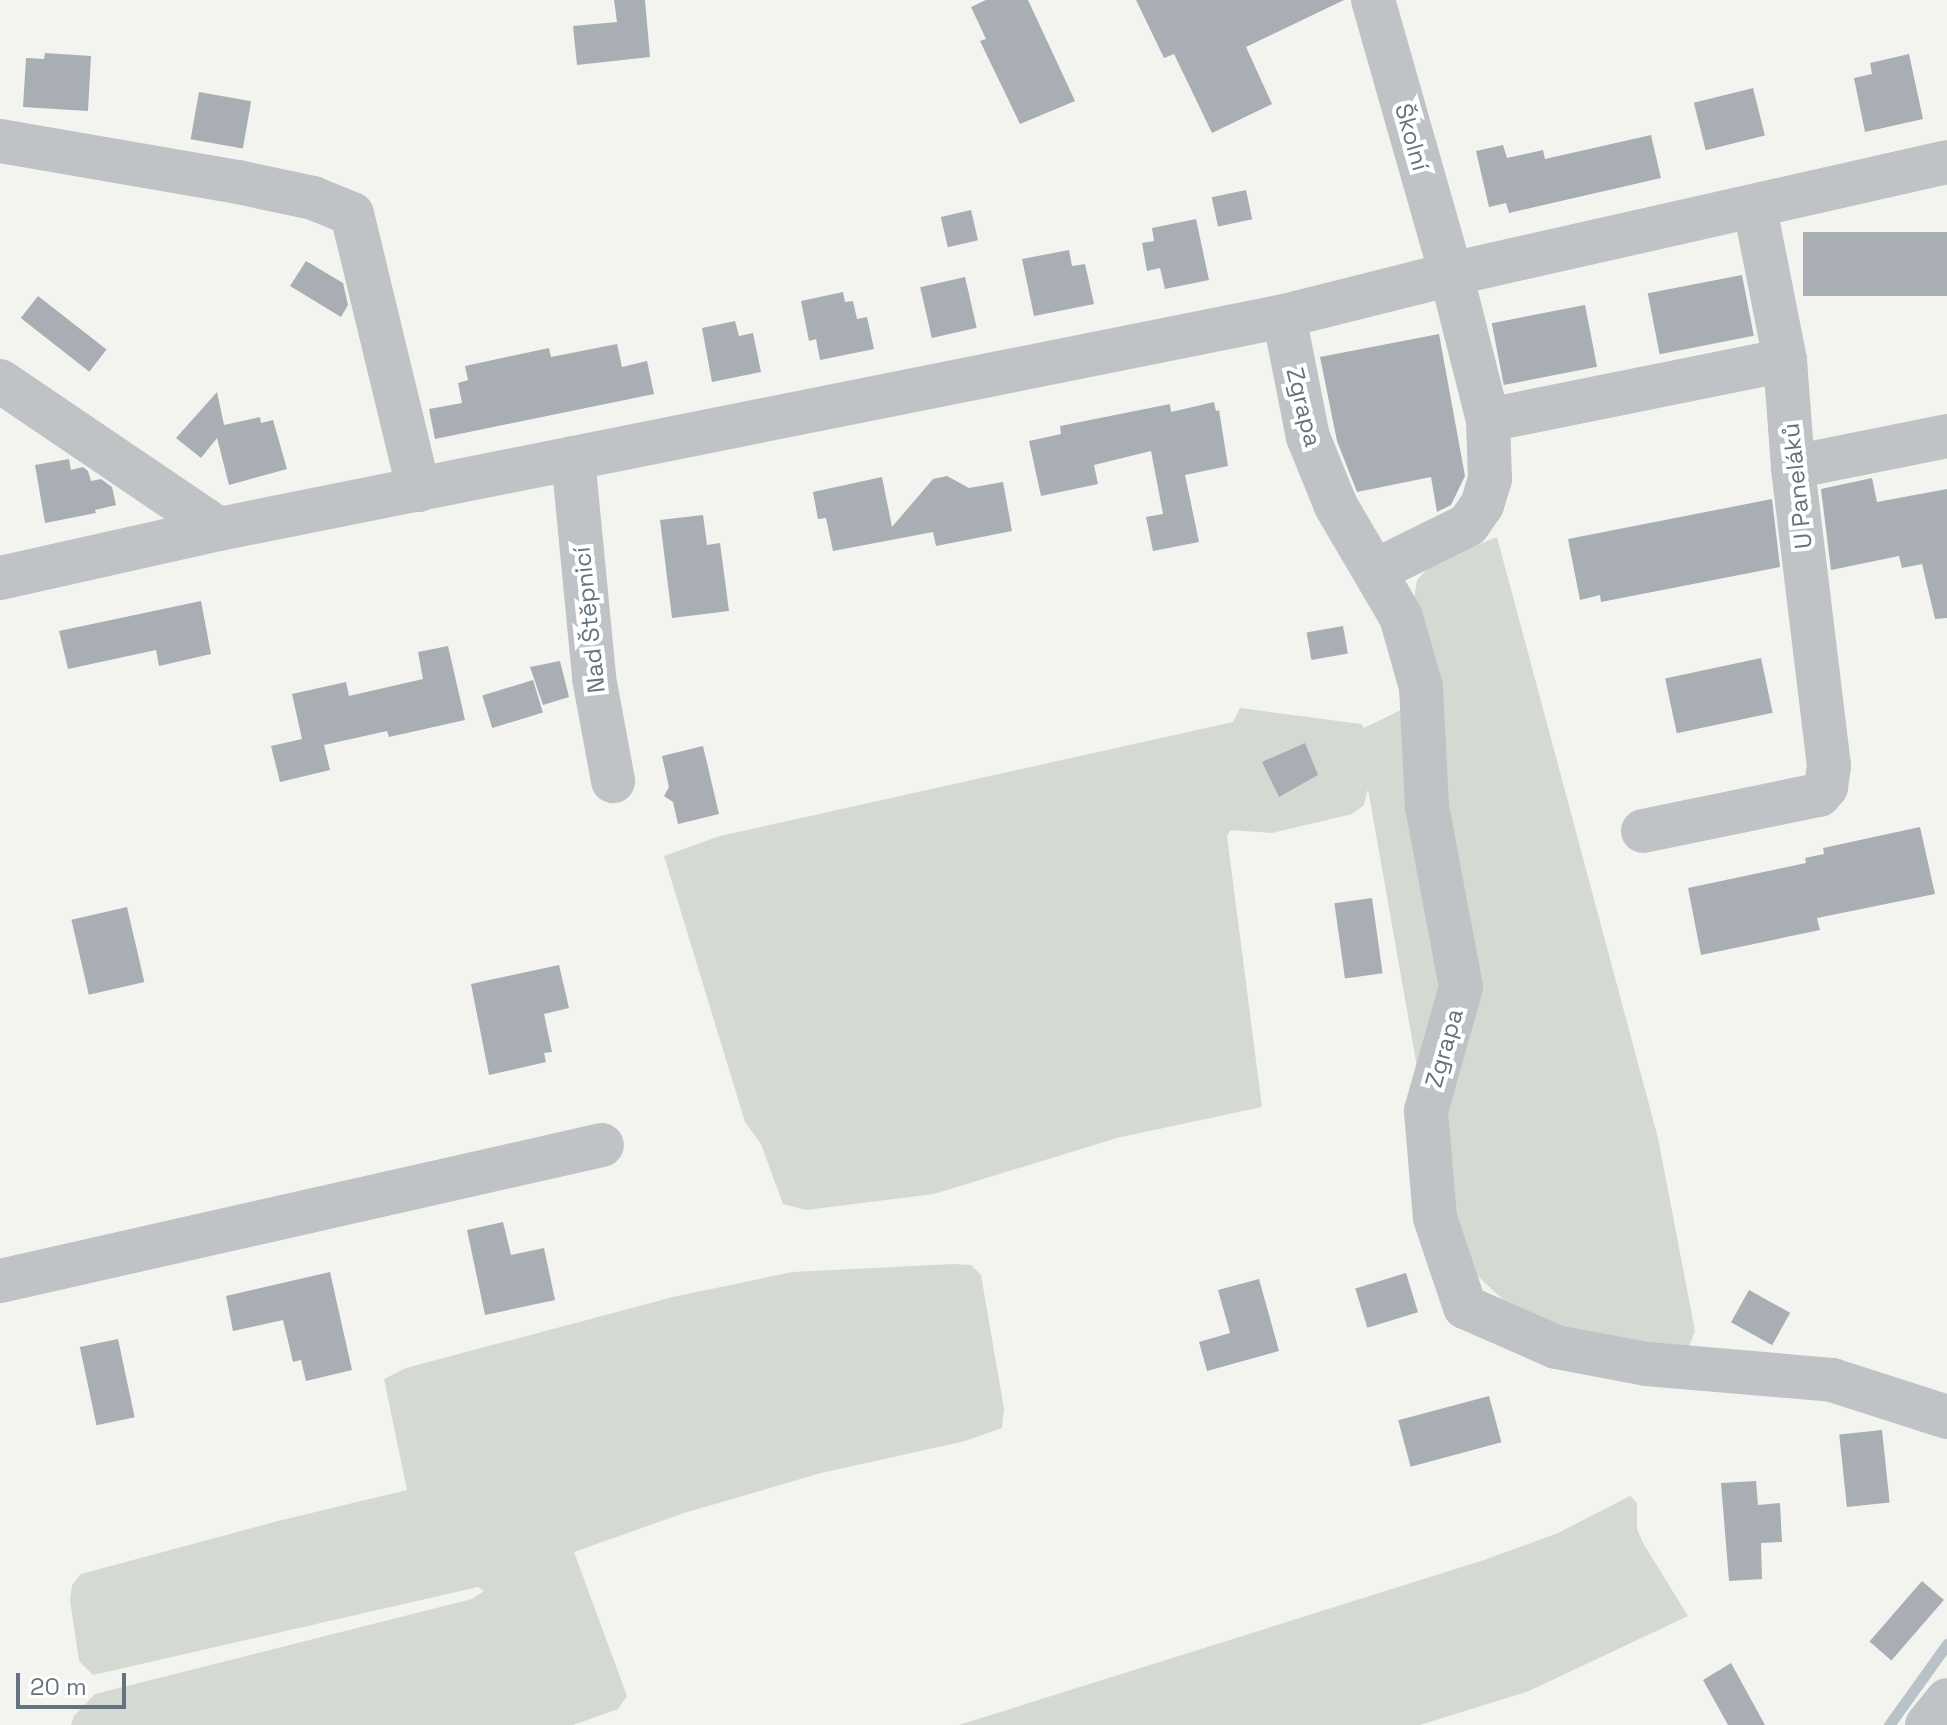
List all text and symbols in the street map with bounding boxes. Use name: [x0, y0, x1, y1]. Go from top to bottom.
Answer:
street label: Školní: [1389, 100, 1435, 174]
street label: Zgrapa: [1280, 364, 1328, 450]
street label: U Paneláků: [1776, 422, 1818, 550]
street label: Nad Štěpnicí: [567, 545, 611, 695]
street label: Zgrapa: [1419, 1005, 1469, 1091]
scale bar: [20, 1657, 130, 1707]
text: 20 m: [30, 1671, 87, 1702]

